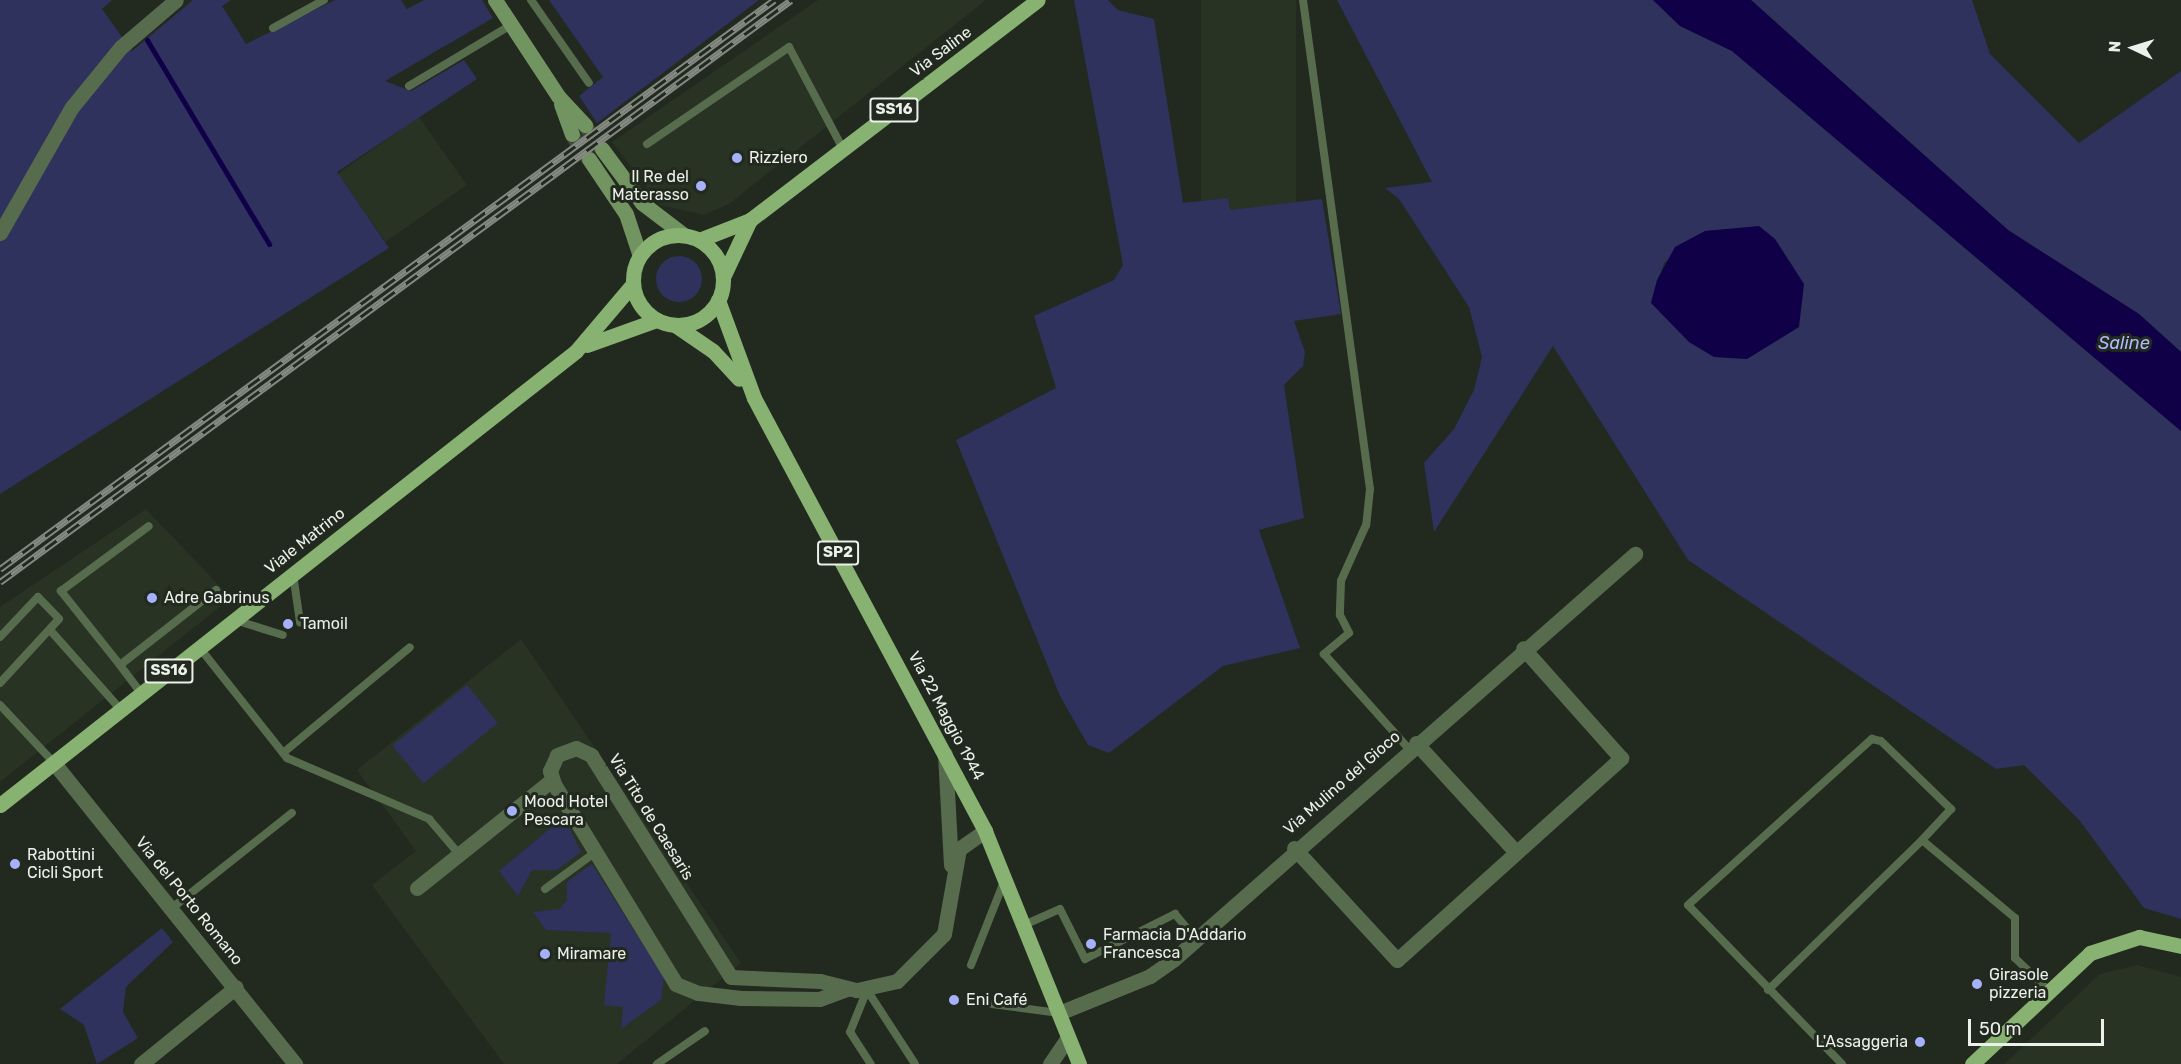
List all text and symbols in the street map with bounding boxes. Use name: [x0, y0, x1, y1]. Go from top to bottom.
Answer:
north arrow: [2103, 18, 2163, 78]
street label: Via Saline: [906, 23, 976, 81]
text: N: [2105, 40, 2124, 53]
road number: SS16: [868, 98, 920, 122]
place label: Rizziero: [749, 148, 808, 168]
marker: Rizziero: [730, 151, 744, 165]
place label: Il Re del Materasso: [612, 167, 689, 205]
marker: Il Re del Materasso: [694, 179, 708, 193]
water label: Saline: [2098, 332, 2150, 354]
street label: Viale Matrino: [261, 504, 349, 578]
road number: SP2: [817, 541, 859, 565]
place label: Adre Gabrinus: [164, 588, 270, 608]
marker: Adre Gabrinus: [145, 591, 159, 605]
place label: Tamoil: [300, 614, 348, 634]
marker: Tamoil: [281, 617, 295, 631]
street label: Via 22 Maggio 1944: [904, 648, 988, 784]
road number: SS16: [144, 659, 195, 683]
street label: Via Mulino del Gioco: [1280, 727, 1404, 839]
street label: Via Tito de Caesaris: [604, 750, 698, 884]
place label: Mood Hotel Pescara: [524, 792, 608, 830]
marker: Mood Hotel Pescara: [505, 804, 519, 818]
street label: Via del Porto Romano: [131, 833, 247, 969]
place label: Rabottini Cicli Sport: [27, 845, 103, 883]
marker: Rabottini Cicli Sport: [8, 857, 22, 871]
place label: Farmacia D'Addario Francesca: [1103, 925, 1246, 963]
marker: Farmacia D'Addario Francesca: [1084, 937, 1098, 951]
place label: Miramare: [557, 944, 626, 964]
marker: Miramare: [538, 947, 552, 961]
place label: Girasole pizzeria: [1989, 965, 2049, 1003]
marker: Girasole pizzeria: [1970, 977, 1984, 991]
place label: Eni Café: [966, 990, 1028, 1010]
marker: Eni Café: [947, 993, 961, 1007]
scale bar: [1971, 1007, 2108, 1045]
text: 50 m: [1979, 1018, 2022, 1040]
place label: L'Assaggeria: [1816, 1032, 1908, 1052]
marker: L'Assaggeria: [1913, 1035, 1927, 1049]

